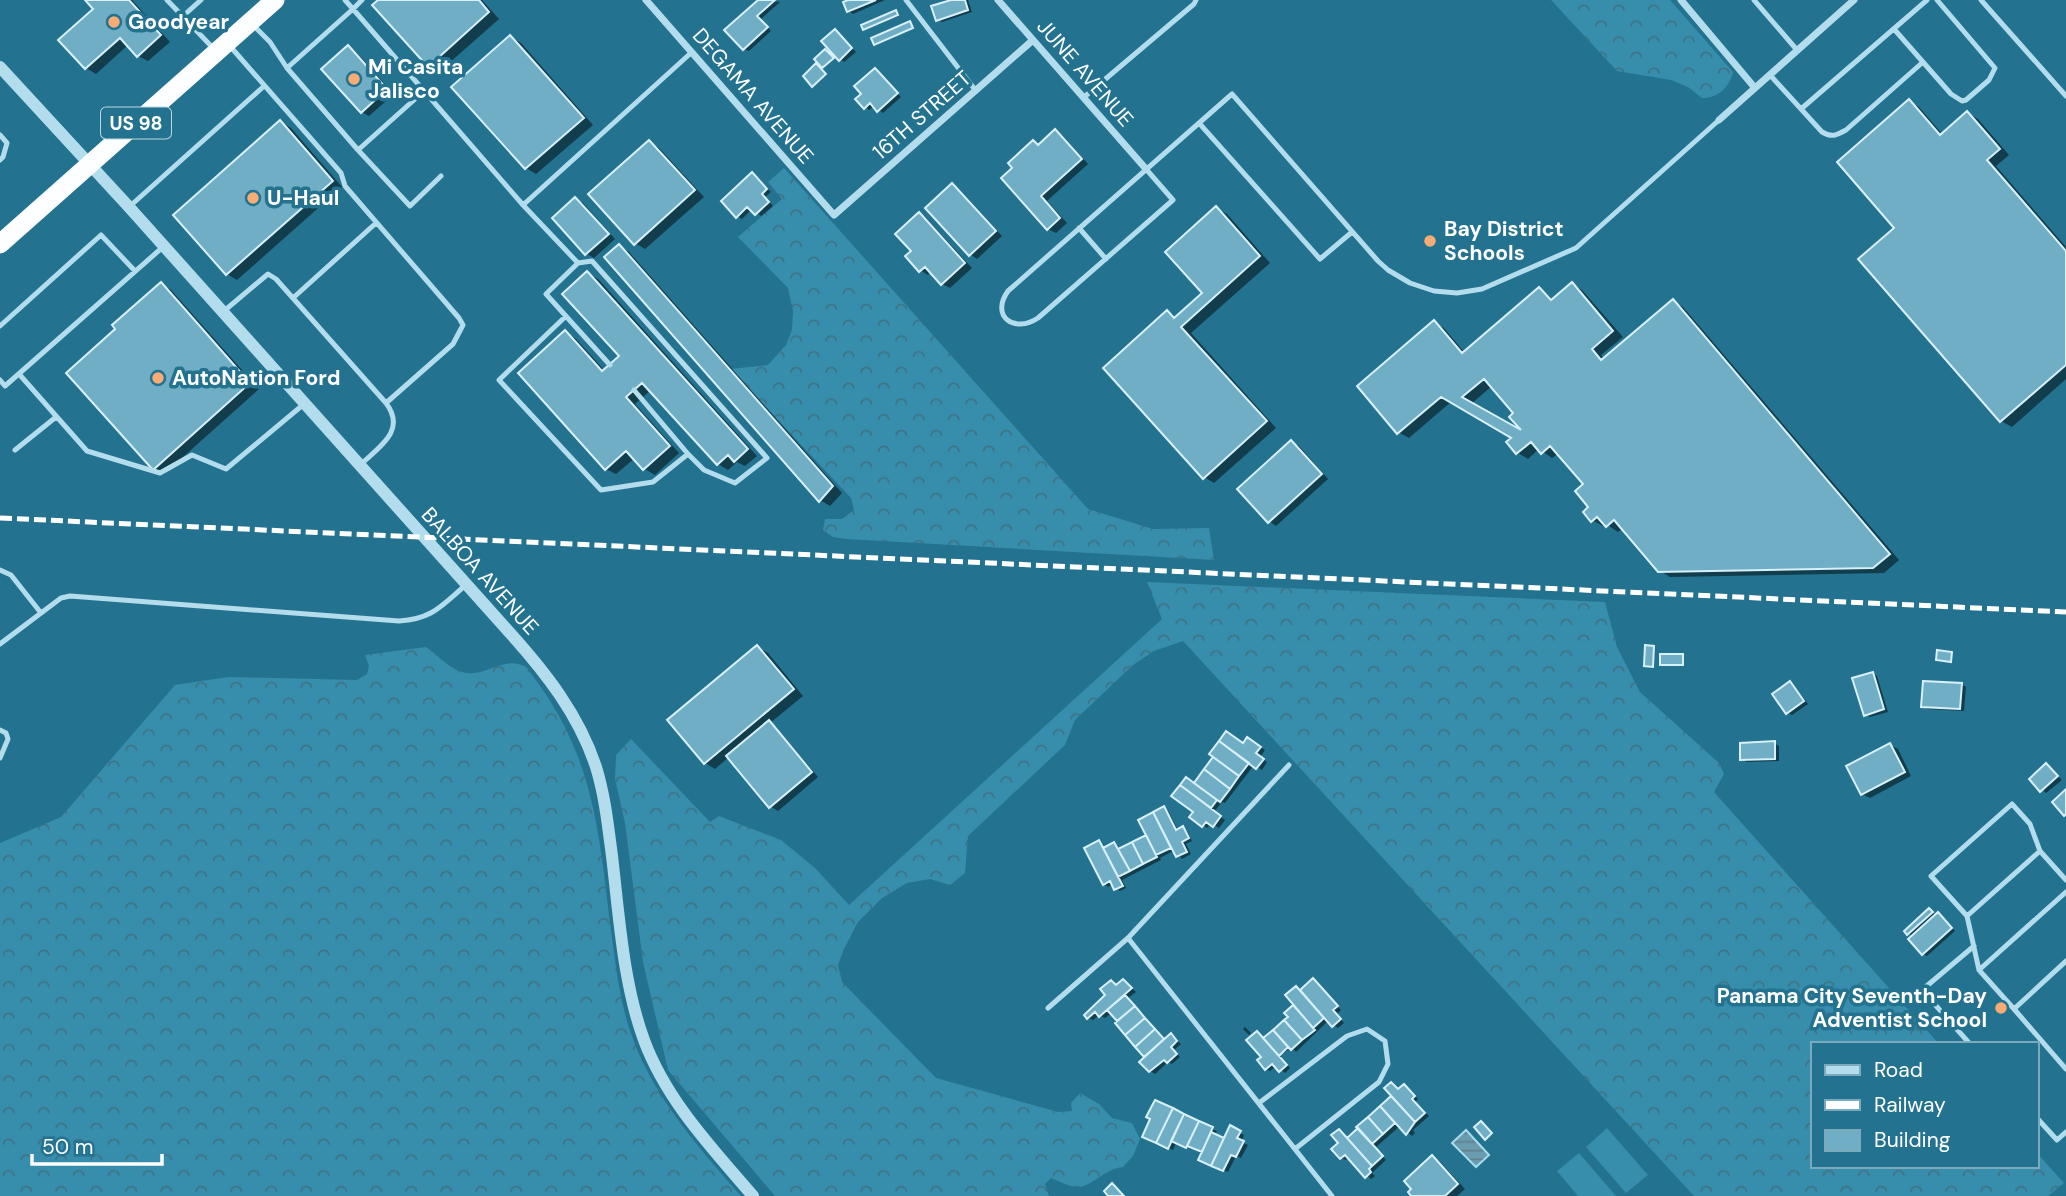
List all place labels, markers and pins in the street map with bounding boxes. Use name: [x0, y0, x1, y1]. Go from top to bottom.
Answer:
place label: Goodyear: [128, 8, 229, 36]
marker: Goodyear: [106, 14, 122, 30]
place label: Mi Casita Jalisco: [368, 53, 463, 105]
marker: Mi Casita Jalisco: [346, 71, 362, 87]
place label: U-Haul: [267, 184, 339, 212]
marker: U-Haul: [245, 190, 261, 206]
place label: Bay District Schools: [1444, 215, 1564, 267]
marker: Bay District Schools: [1422, 233, 1438, 249]
place label: AutoNation Ford: [172, 364, 340, 392]
marker: AutoNation Ford: [150, 370, 166, 386]
place label: Panama City Seventh-Day Adventist School: [1717, 982, 1987, 1034]
marker: Panama City Seventh-Day Adventist School: [1993, 1000, 2009, 1016]

